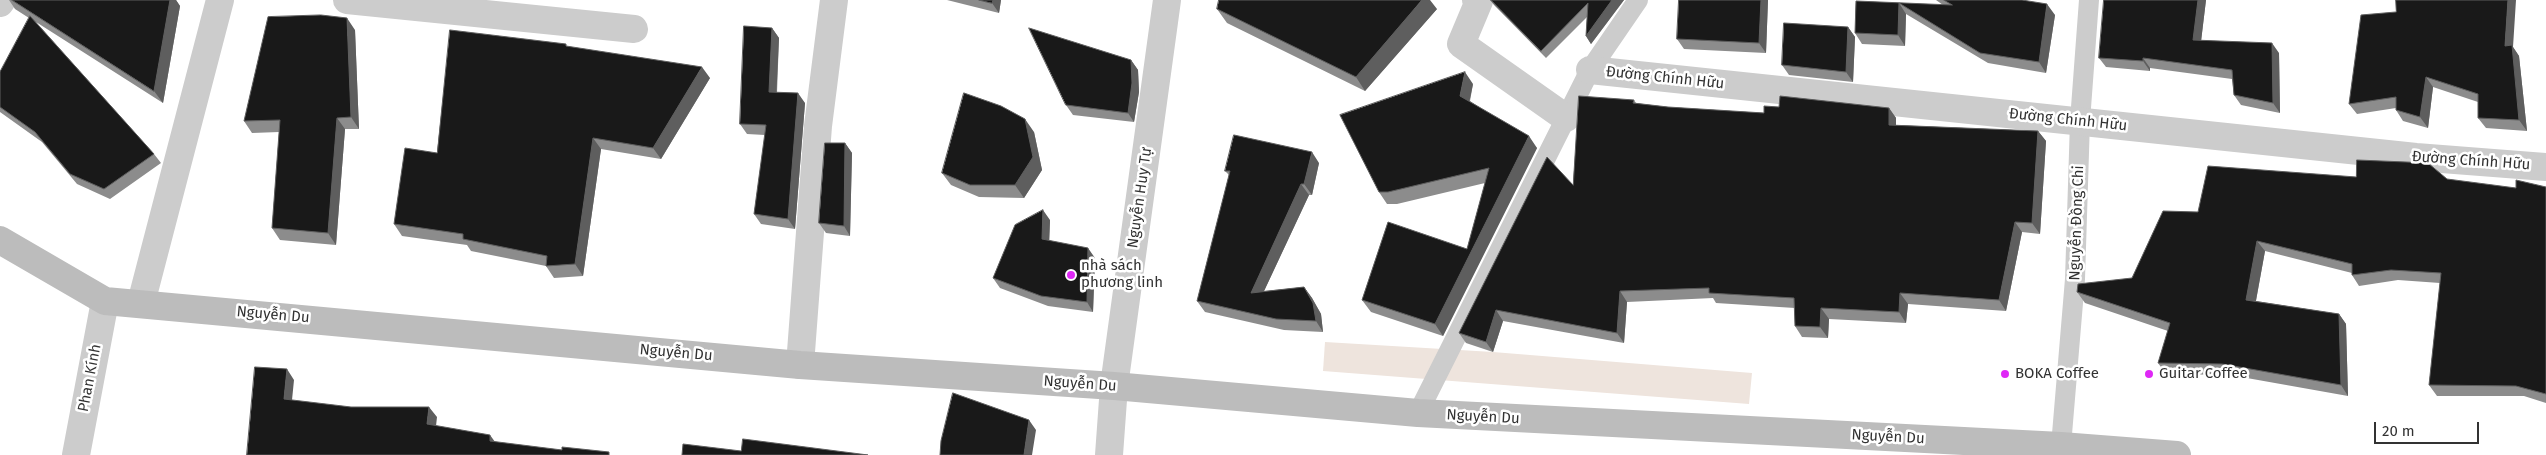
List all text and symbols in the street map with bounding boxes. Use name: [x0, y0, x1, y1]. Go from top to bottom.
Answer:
street label: Đường Chính Hữu: [1605, 63, 1725, 93]
street label: Đường Chính Hữu: [2008, 105, 2128, 135]
street label: Nguyễn Huy Tự: [1124, 147, 1156, 249]
street label: Đường Chính Hữu: [2411, 148, 2531, 174]
street label: Nguyễn Đồng Chi: [2066, 165, 2088, 281]
place label: nhà sách phương linh: [1081, 257, 1163, 292]
marker: nhà sách phương linh: [1065, 269, 1077, 281]
street label: Nguyễn Du: [236, 303, 310, 327]
street label: Nguyễn Du: [639, 341, 713, 365]
street label: Phan Kính: [75, 343, 105, 413]
place label: BOKA Coffee: [2015, 365, 2099, 383]
place label: Guitar Coffee: [2159, 365, 2248, 383]
marker: BOKA Coffee: [1999, 368, 2011, 380]
marker: Guitar Coffee: [2143, 368, 2155, 380]
street label: Nguyễn Du: [1043, 372, 1117, 396]
street label: Nguyễn Du: [1446, 406, 1520, 428]
scale bar: [2376, 412, 2481, 444]
text: 20 m: [2382, 422, 2415, 440]
street label: Nguyễn Du: [1851, 426, 1925, 448]

